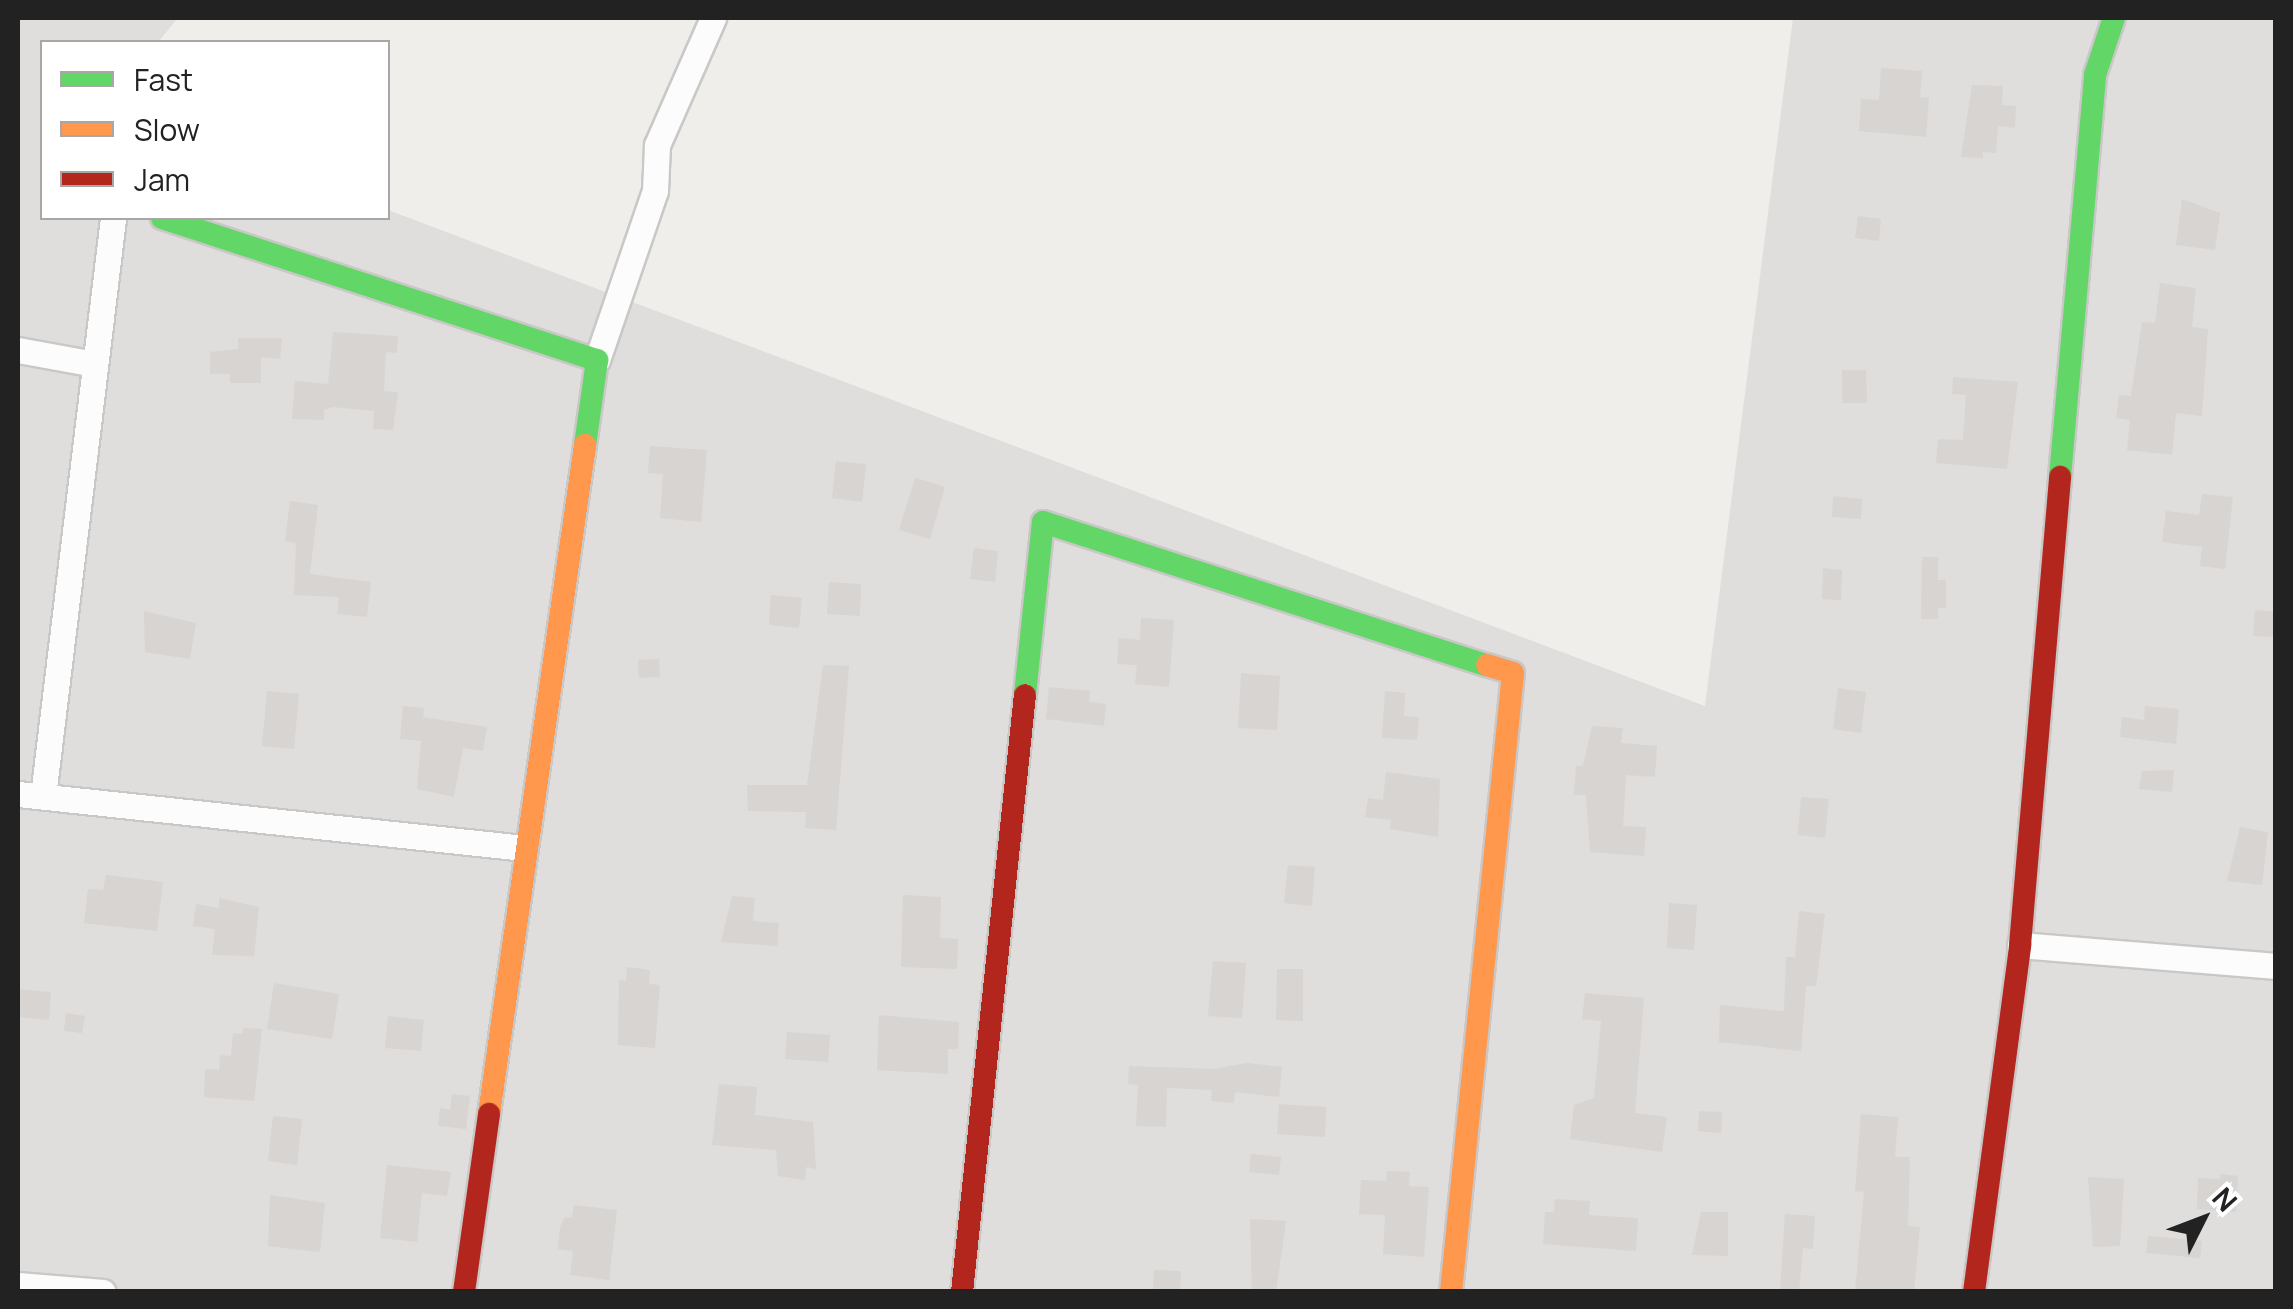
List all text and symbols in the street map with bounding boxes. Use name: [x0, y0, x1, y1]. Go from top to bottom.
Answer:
legend: [40, 40, 390, 220]
text: Fast: [134, 59, 193, 100]
text: Slow: [134, 109, 200, 150]
text: Jam: [134, 159, 190, 200]
north arrow: [2153, 1169, 2253, 1269]
text: N: [2204, 1179, 2246, 1219]

